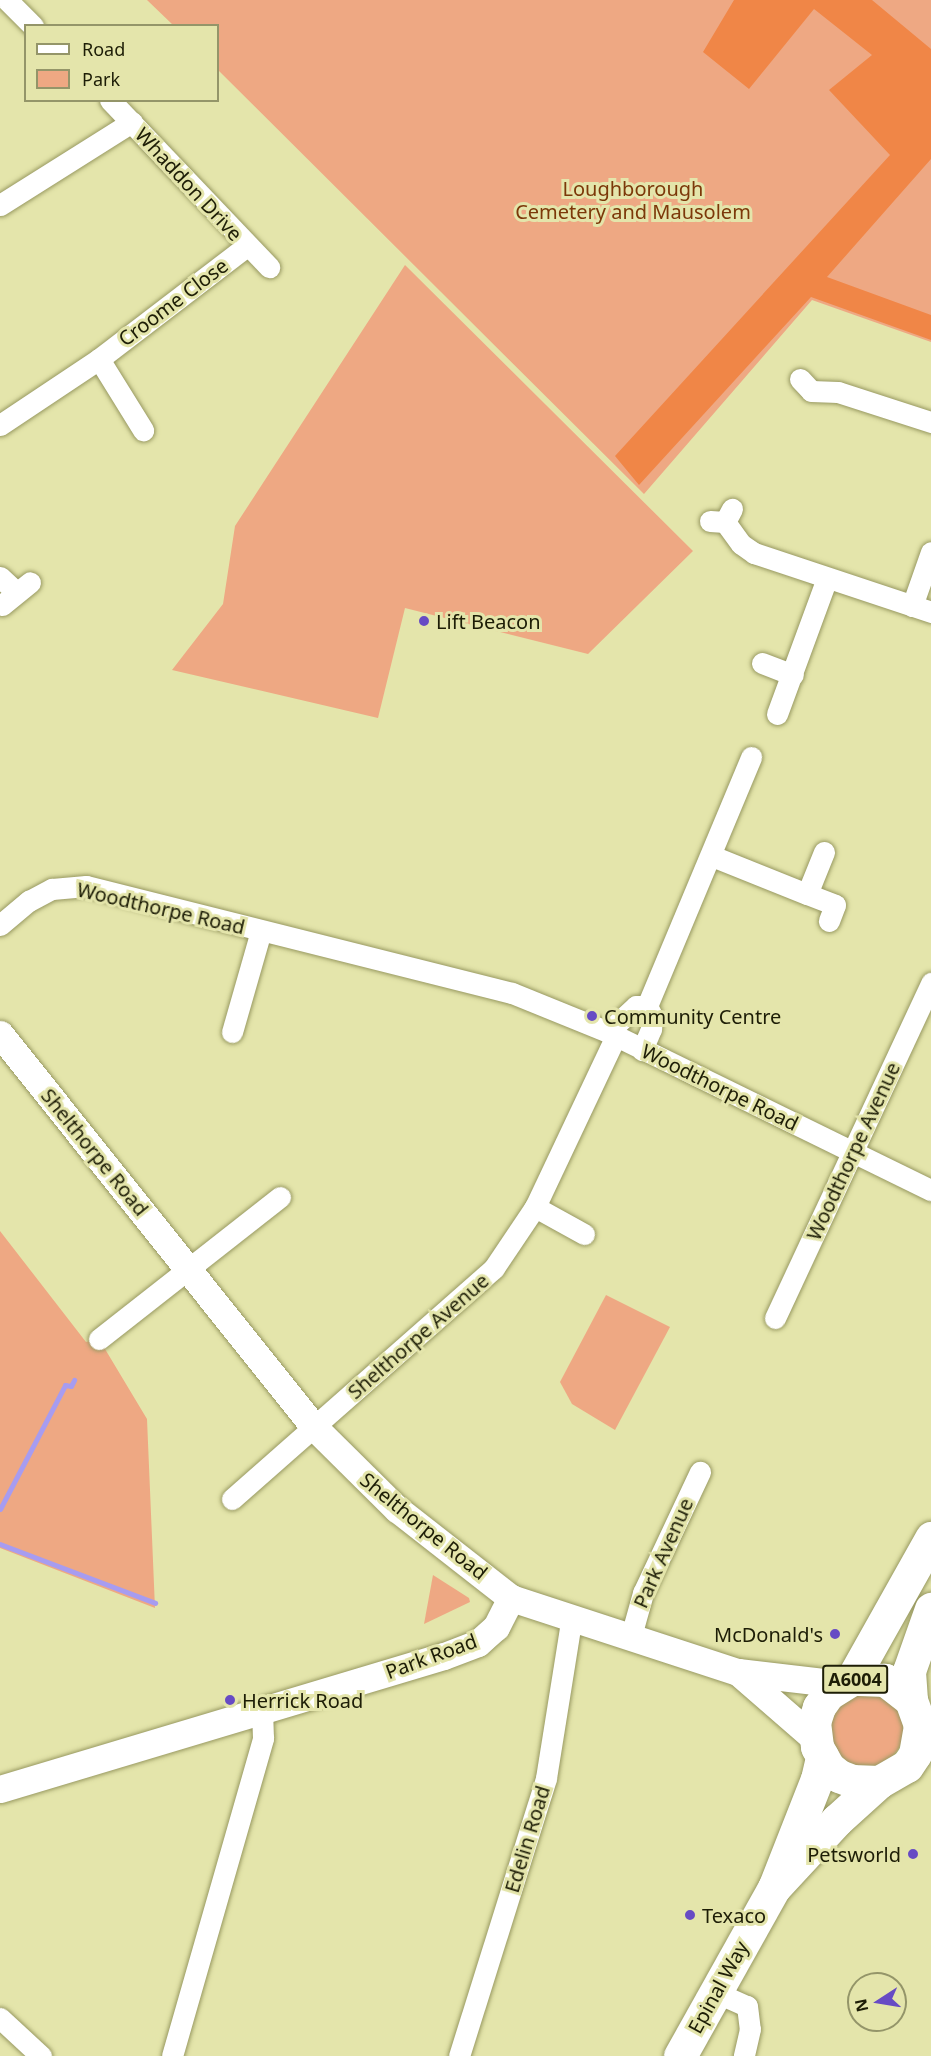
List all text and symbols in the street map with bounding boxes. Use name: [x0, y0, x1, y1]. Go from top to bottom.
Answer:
legend: [24, 24, 219, 102]
text: Road: [82, 37, 125, 61]
text: Park: [82, 67, 120, 91]
street label: Whaddon Drive: [130, 122, 248, 246]
park label: Loughborough Cemetery and Mausolem: [515, 177, 751, 224]
street label: Croome Close: [114, 253, 232, 351]
place label: Lift Beacon: [436, 609, 540, 633]
marker: Lift Beacon: [417, 614, 431, 628]
street label: Woodthorpe Road: [75, 877, 247, 939]
place label: Community Centre: [604, 1004, 781, 1028]
marker: Community Centre: [585, 1009, 599, 1023]
street label: Woodthorpe Road: [638, 1039, 802, 1135]
street label: Woodthorpe Avenue: [801, 1058, 905, 1244]
street label: Shelthorpe Road: [36, 1084, 154, 1220]
street label: Shelthorpe Avenue: [343, 1268, 493, 1404]
street label: Shelthorpe Road: [356, 1467, 492, 1585]
street label: Park Avenue: [628, 1494, 698, 1612]
place label: McDonald's: [714, 1622, 823, 1646]
marker: McDonald's: [828, 1627, 842, 1641]
street label: Park Road: [382, 1628, 480, 1684]
road number: A6004: [822, 1664, 888, 1694]
place label: Herrick Road: [242, 1688, 363, 1712]
marker: Herrick Road: [223, 1693, 237, 1707]
street label: Edelin Road: [499, 1783, 555, 1895]
place label: Petsworld: [807, 1842, 901, 1866]
marker: Petsworld: [906, 1847, 920, 1861]
place label: Texaco: [702, 1903, 766, 1927]
marker: Texaco: [683, 1908, 697, 1922]
street label: Epinal Way: [683, 1937, 753, 2037]
north arrow: [847, 1972, 907, 2032]
text: N: [849, 1997, 873, 2014]

